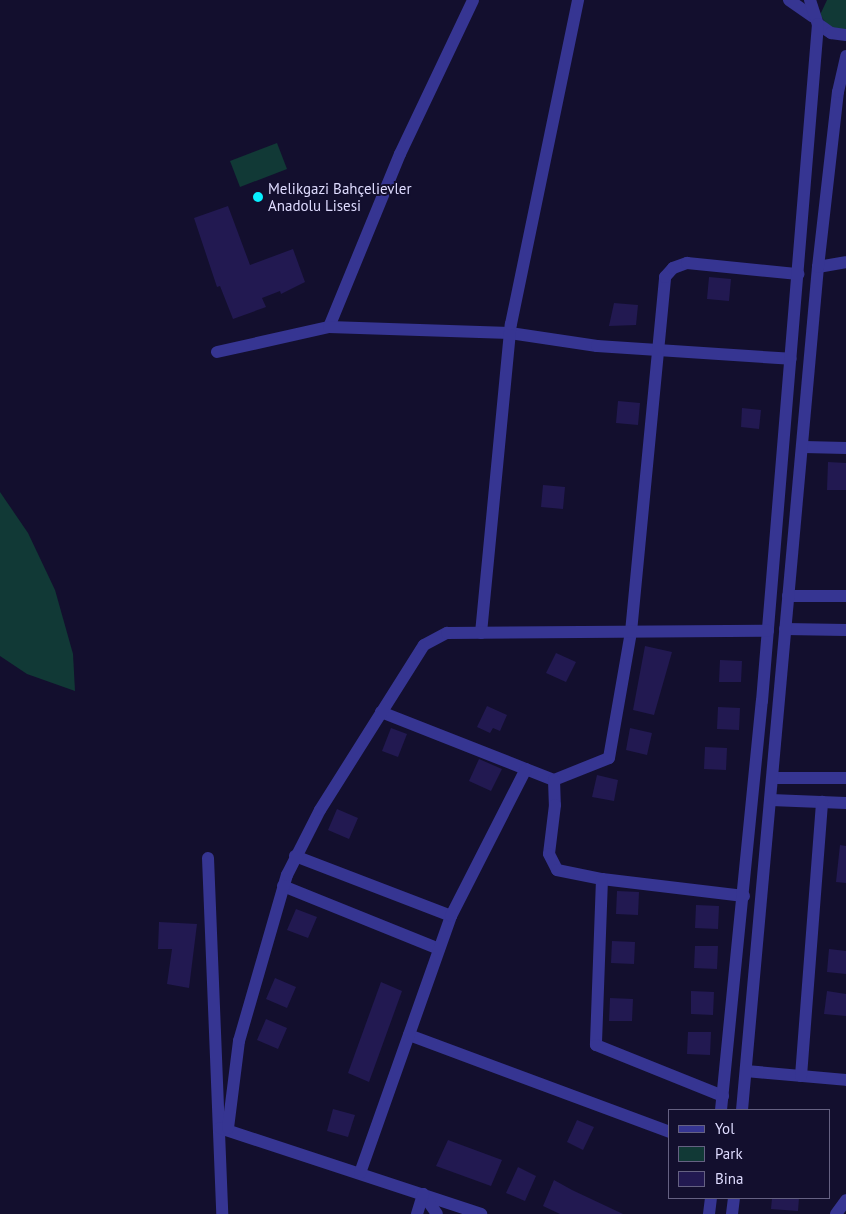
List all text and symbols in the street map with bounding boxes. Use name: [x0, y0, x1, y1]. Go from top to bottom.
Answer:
place label: Melikgazi Bahçelievler Anadolu Lisesi: [268, 179, 412, 214]
marker: Melikgazi Bahçelievler Anadolu Lisesi: [252, 191, 264, 203]
legend: [668, 1109, 831, 1199]
text: Yol: [715, 1119, 735, 1138]
text: Park: [715, 1144, 743, 1163]
text: Bina: [715, 1169, 743, 1188]

